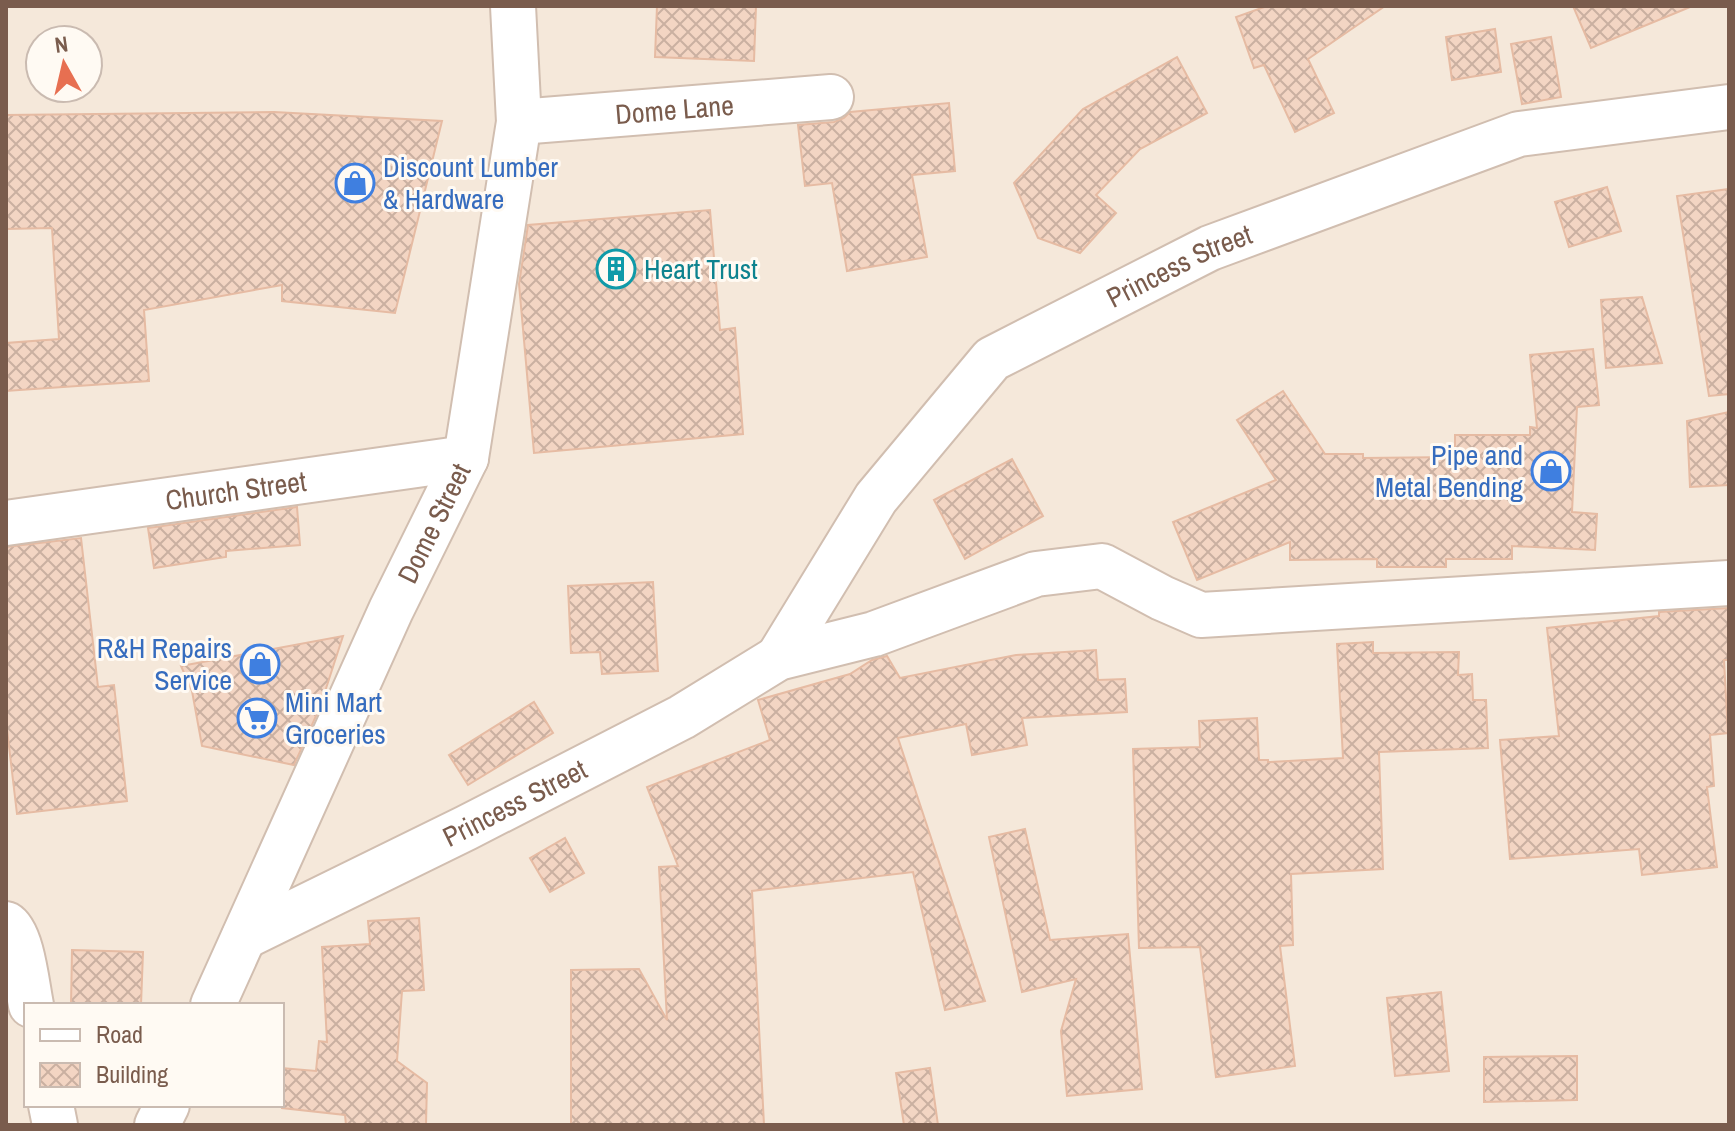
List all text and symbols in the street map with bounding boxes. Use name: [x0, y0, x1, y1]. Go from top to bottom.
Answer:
north arrow: [24, 24, 104, 104]
text: N: [53, 28, 70, 60]
street label: Dome Lane: [614, 86, 735, 133]
place label: Discount Lumber & Hardware: [383, 148, 558, 218]
shop icon: Discount Lumber & Hardware: [334, 162, 376, 204]
street label: Princess Street: [1100, 215, 1257, 317]
building icon: Heart Trust: [595, 248, 637, 290]
place label: Heart Trust: [644, 250, 758, 288]
place label: Pipe and Metal Bending: [1375, 436, 1523, 506]
shop icon: Pipe and Metal Bending: [1530, 450, 1572, 492]
street label: Dome Street: [388, 457, 479, 589]
street label: Church Street: [163, 462, 309, 519]
place label: R&H Repairs Service: [97, 629, 232, 699]
shop icon: R&H Repairs Service: [239, 643, 281, 685]
place label: Mini Mart Groceries: [285, 683, 386, 753]
supermarket icon: Mini Mart Groceries: [236, 697, 278, 739]
street label: Princess Street: [436, 750, 593, 856]
legend: [24, 1003, 284, 1107]
text: Road: [96, 1018, 143, 1050]
text: Building: [96, 1058, 168, 1090]

